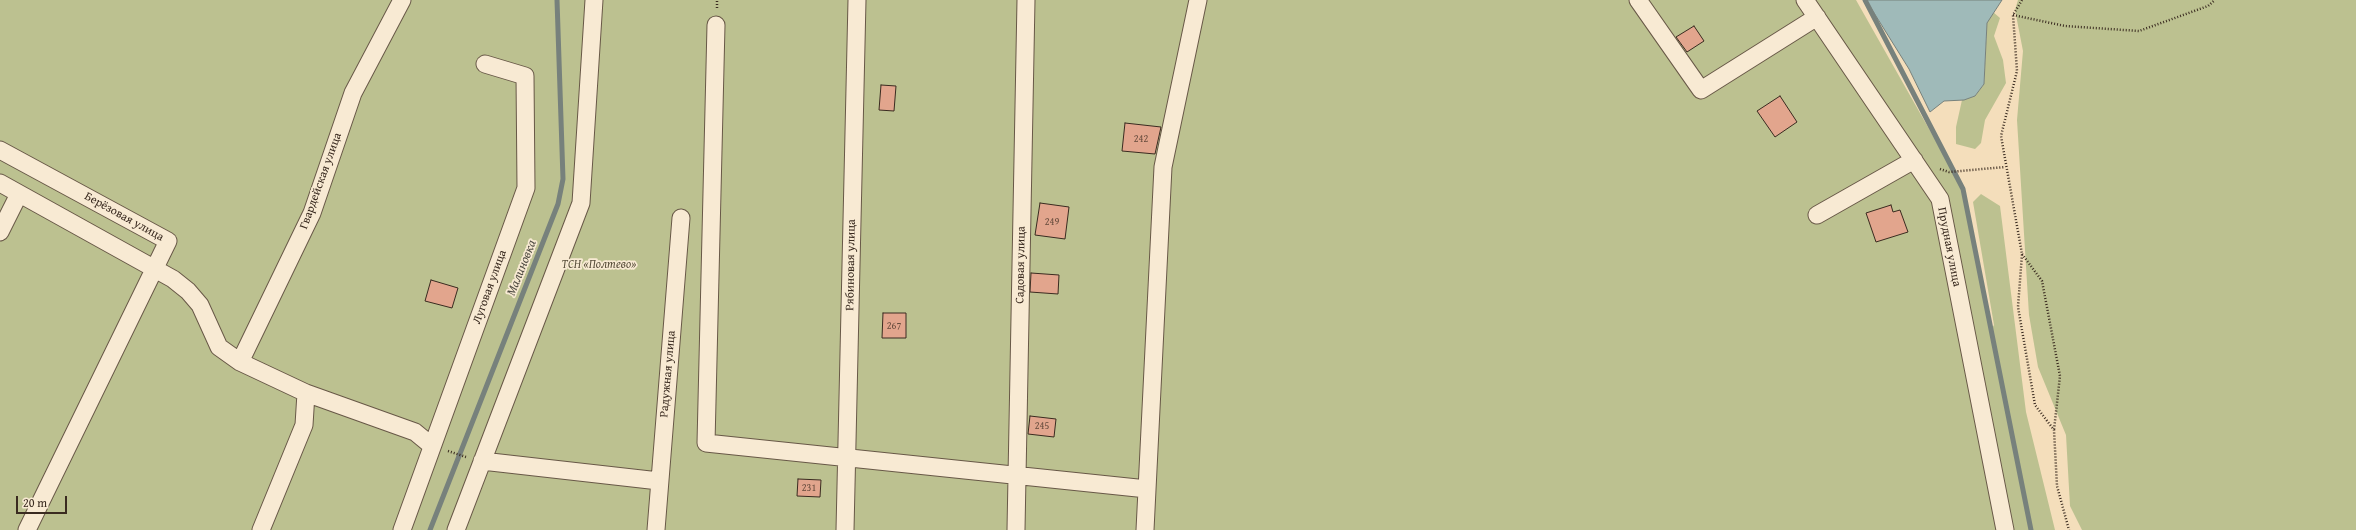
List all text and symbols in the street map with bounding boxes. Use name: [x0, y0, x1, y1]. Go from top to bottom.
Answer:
street label: Гвардейская улица: [297, 131, 345, 231]
house number: 242: [1134, 133, 1148, 145]
street label: Берёзовая улица: [82, 189, 166, 245]
street label: Прудная улица: [1934, 206, 1964, 288]
house number: 249: [1045, 216, 1059, 228]
street label: Рябиновая улица: [843, 219, 859, 311]
street label: Садовая улица: [1013, 226, 1029, 304]
water label: Малиновка: [504, 238, 540, 298]
street label: Луговая улица: [470, 248, 510, 326]
park label: ТСН «Полтево»: [562, 258, 636, 272]
house number: 267: [887, 320, 901, 332]
street label: Радужная улица: [657, 330, 679, 418]
house number: 245: [1035, 420, 1049, 432]
house number: 231: [802, 482, 816, 494]
scale bar: [18, 488, 69, 514]
text: 20 m: [23, 494, 47, 511]

